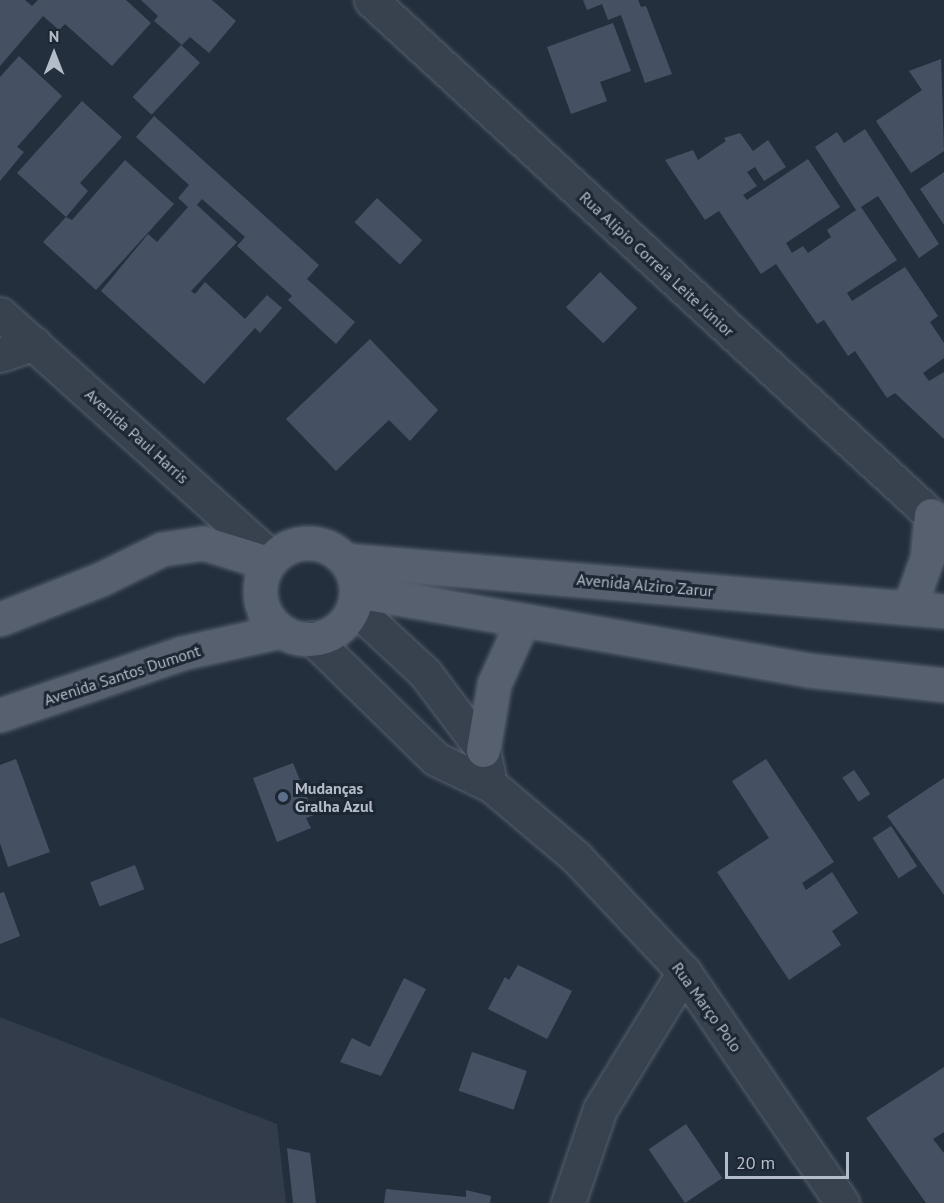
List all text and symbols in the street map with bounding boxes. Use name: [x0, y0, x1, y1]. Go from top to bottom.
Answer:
north arrow: [24, 24, 84, 84]
text: N: [49, 26, 59, 46]
street label: Rua Alípio Correia Leite Júnior: [576, 187, 738, 341]
street label: Avenida Paul Harris: [81, 384, 193, 488]
street label: Avenida Alziro Zarur: [575, 569, 715, 601]
street label: Avenida Santos Dumont: [41, 641, 203, 709]
place label: Mudanças Gralha Azul: [295, 778, 374, 816]
marker: Mudanças Gralha Azul: [276, 790, 290, 804]
street label: Rua Março Polo: [668, 958, 746, 1056]
scale bar: [728, 1140, 852, 1178]
text: 20 m: [736, 1151, 775, 1174]

